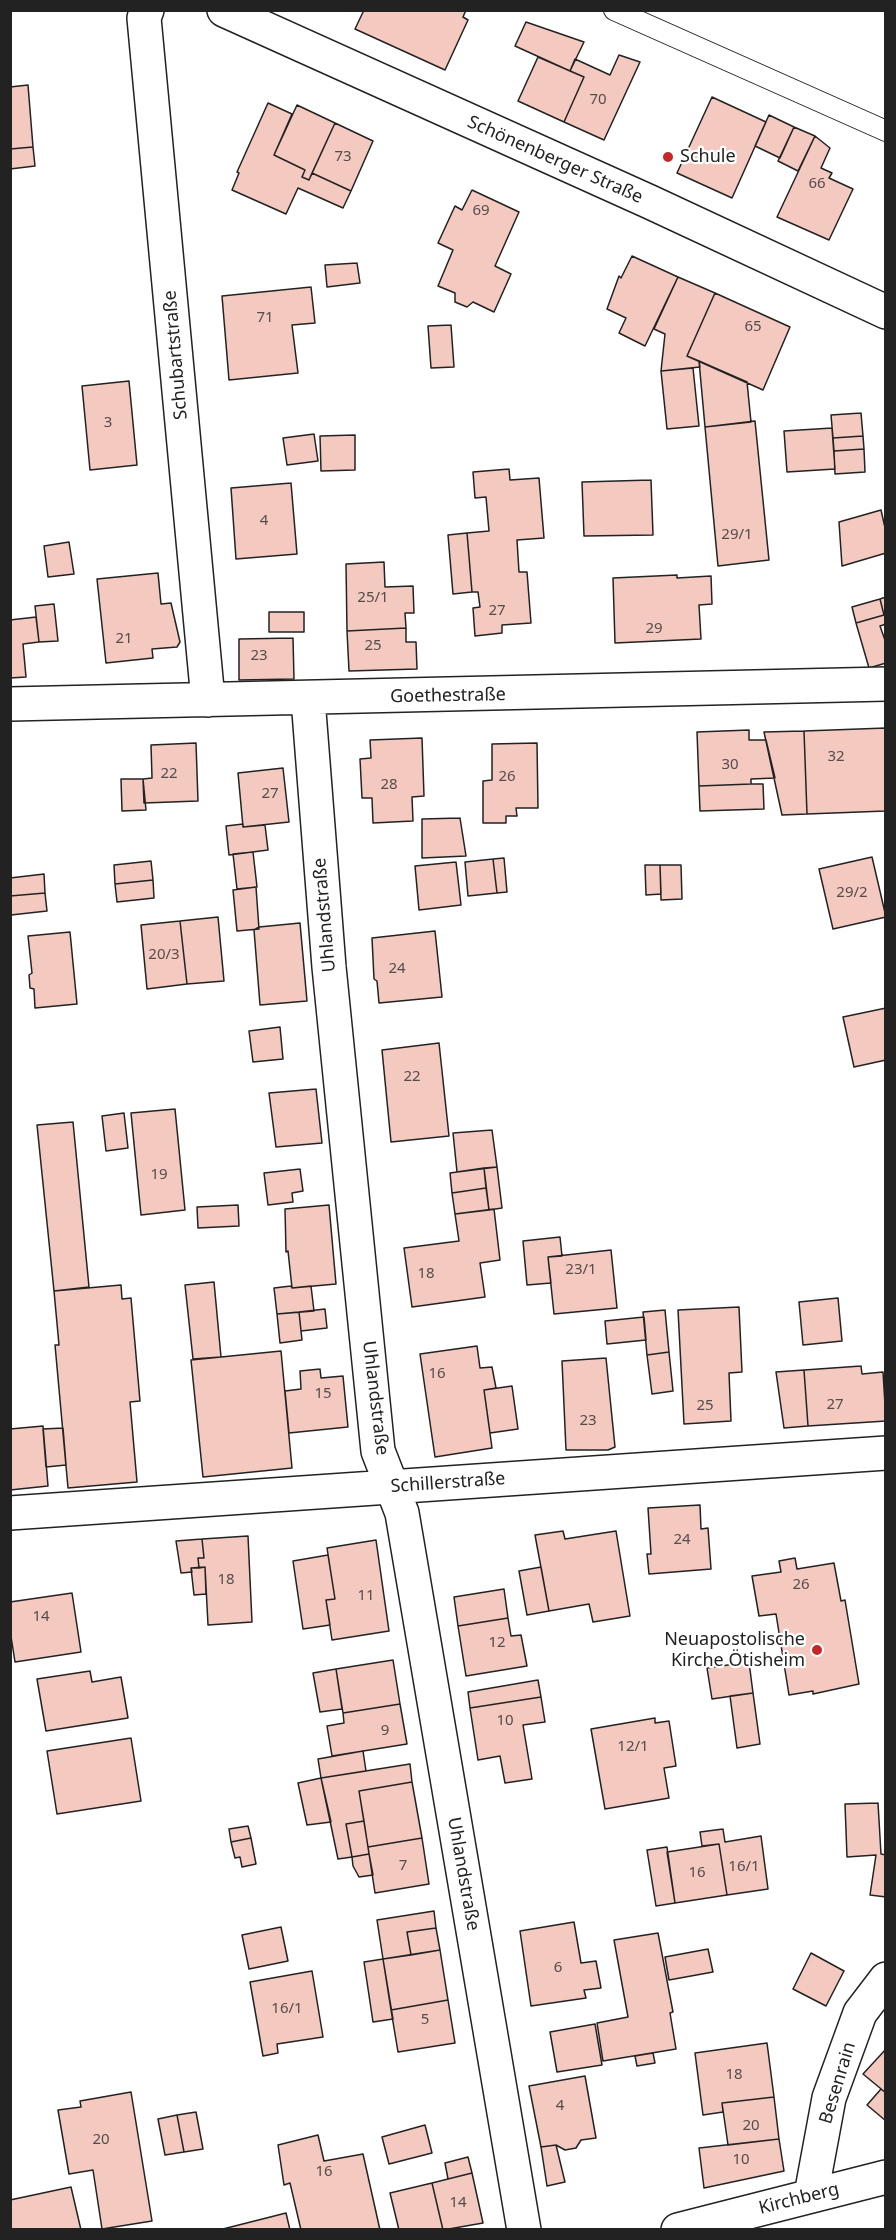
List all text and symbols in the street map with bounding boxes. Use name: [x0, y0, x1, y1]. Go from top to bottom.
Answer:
house number: 70: [589, 91, 607, 109]
street label: Schönenberger Straße: [464, 112, 646, 208]
place label: Schule: [680, 146, 736, 168]
house number: 73: [334, 148, 352, 166]
marker: Schule: [661, 150, 675, 164]
house number: 66: [808, 175, 826, 193]
house number: 69: [472, 202, 490, 220]
street label: Schubartstraße: [160, 289, 192, 421]
house number: 71: [256, 309, 274, 327]
house number: 65: [744, 318, 762, 336]
house number: 3: [104, 414, 112, 432]
house number: 4: [260, 512, 268, 530]
house number: 29/1: [721, 526, 753, 544]
house number: 25/1: [357, 589, 389, 607]
house number: 27: [488, 602, 506, 620]
house number: 29: [645, 620, 663, 638]
house number: 21: [115, 630, 133, 648]
house number: 25: [364, 637, 382, 655]
house number: 23: [250, 647, 268, 665]
street label: Goethestraße: [390, 684, 506, 708]
house number: 32: [827, 748, 845, 766]
house number: 30: [721, 756, 739, 774]
house number: 22: [160, 765, 178, 783]
house number: 26: [498, 768, 516, 786]
house number: 28: [380, 776, 398, 794]
house number: 27: [261, 785, 279, 803]
street label: Uhlandstraße: [309, 857, 341, 973]
house number: 29/2: [836, 884, 868, 902]
house number: 20/3: [148, 946, 180, 964]
house number: 24: [388, 960, 406, 978]
house number: 22: [403, 1068, 421, 1086]
house number: 19: [150, 1166, 168, 1184]
house number: 23/1: [565, 1261, 597, 1279]
house number: 18: [417, 1265, 435, 1283]
street label: Uhlandstraße: [357, 1340, 393, 1456]
house number: 16: [428, 1365, 446, 1383]
house number: 15: [314, 1385, 332, 1403]
house number: 27: [826, 1396, 844, 1414]
house number: 25: [696, 1397, 714, 1415]
house number: 23: [579, 1412, 597, 1430]
street label: Schillerstraße: [390, 1468, 506, 1498]
house number: 24: [673, 1531, 691, 1549]
house number: 18: [217, 1571, 235, 1589]
house number: 26: [792, 1576, 810, 1594]
house number: 11: [357, 1587, 375, 1605]
house number: 14: [32, 1608, 50, 1626]
place label: Neuapostolische Kirche Ötisheim: [664, 1629, 805, 1672]
house number: 12: [488, 1634, 506, 1652]
marker: Neuapostolische Kirche Ötisheim: [810, 1643, 824, 1657]
house number: 10: [496, 1712, 514, 1730]
house number: 9: [381, 1722, 389, 1740]
house number: 12/1: [617, 1738, 649, 1756]
street label: Uhlandstraße: [442, 1815, 484, 1933]
house number: 7: [399, 1857, 407, 1875]
house number: 16/1: [728, 1858, 760, 1876]
house number: 16: [688, 1864, 706, 1882]
house number: 6: [554, 1959, 562, 1977]
house number: 16/1: [271, 2000, 303, 2018]
house number: 5: [421, 2011, 429, 2029]
street label: Besenrain: [815, 2039, 861, 2127]
house number: 18: [725, 2066, 743, 2084]
house number: 4: [556, 2097, 564, 2115]
house number: 20: [742, 2117, 760, 2135]
house number: 20: [92, 2131, 110, 2149]
house number: 10: [732, 2151, 750, 2169]
house number: 16: [315, 2163, 333, 2181]
street label: Kirchberg: [757, 2179, 841, 2219]
house number: 14: [449, 2194, 467, 2212]

